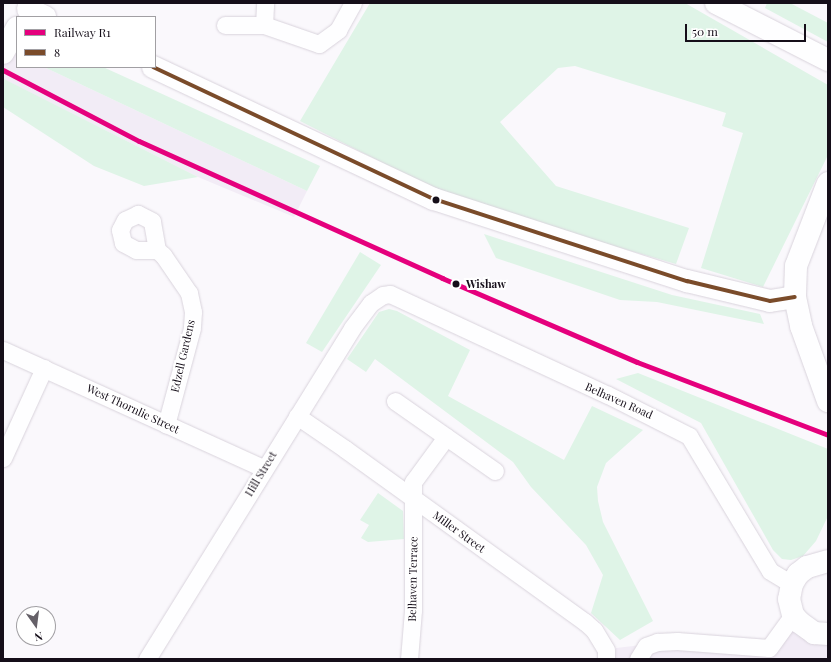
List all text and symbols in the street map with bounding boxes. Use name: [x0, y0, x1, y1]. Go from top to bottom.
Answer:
legend: [16, 16, 156, 68]
scale bar: [687, 16, 808, 42]
text: 50 m: [692, 23, 718, 39]
text: Railway R1: [54, 24, 111, 40]
text: 8: [54, 44, 60, 60]
unlabelled marker: [431, 195, 441, 205]
marker: Wishaw: [449, 277, 463, 291]
place label: Wishaw: [466, 277, 506, 291]
street label: Edzell Gardens: [168, 318, 198, 394]
street label: Belhaven Road: [583, 380, 655, 422]
street label: West Thornlie Street: [84, 382, 182, 436]
street label: Hill Street: [242, 449, 280, 499]
street label: Miller Street: [430, 509, 488, 555]
street label: Belhaven Terrace: [406, 536, 420, 622]
north arrow: [16, 606, 56, 646]
text: N: [33, 629, 44, 645]

